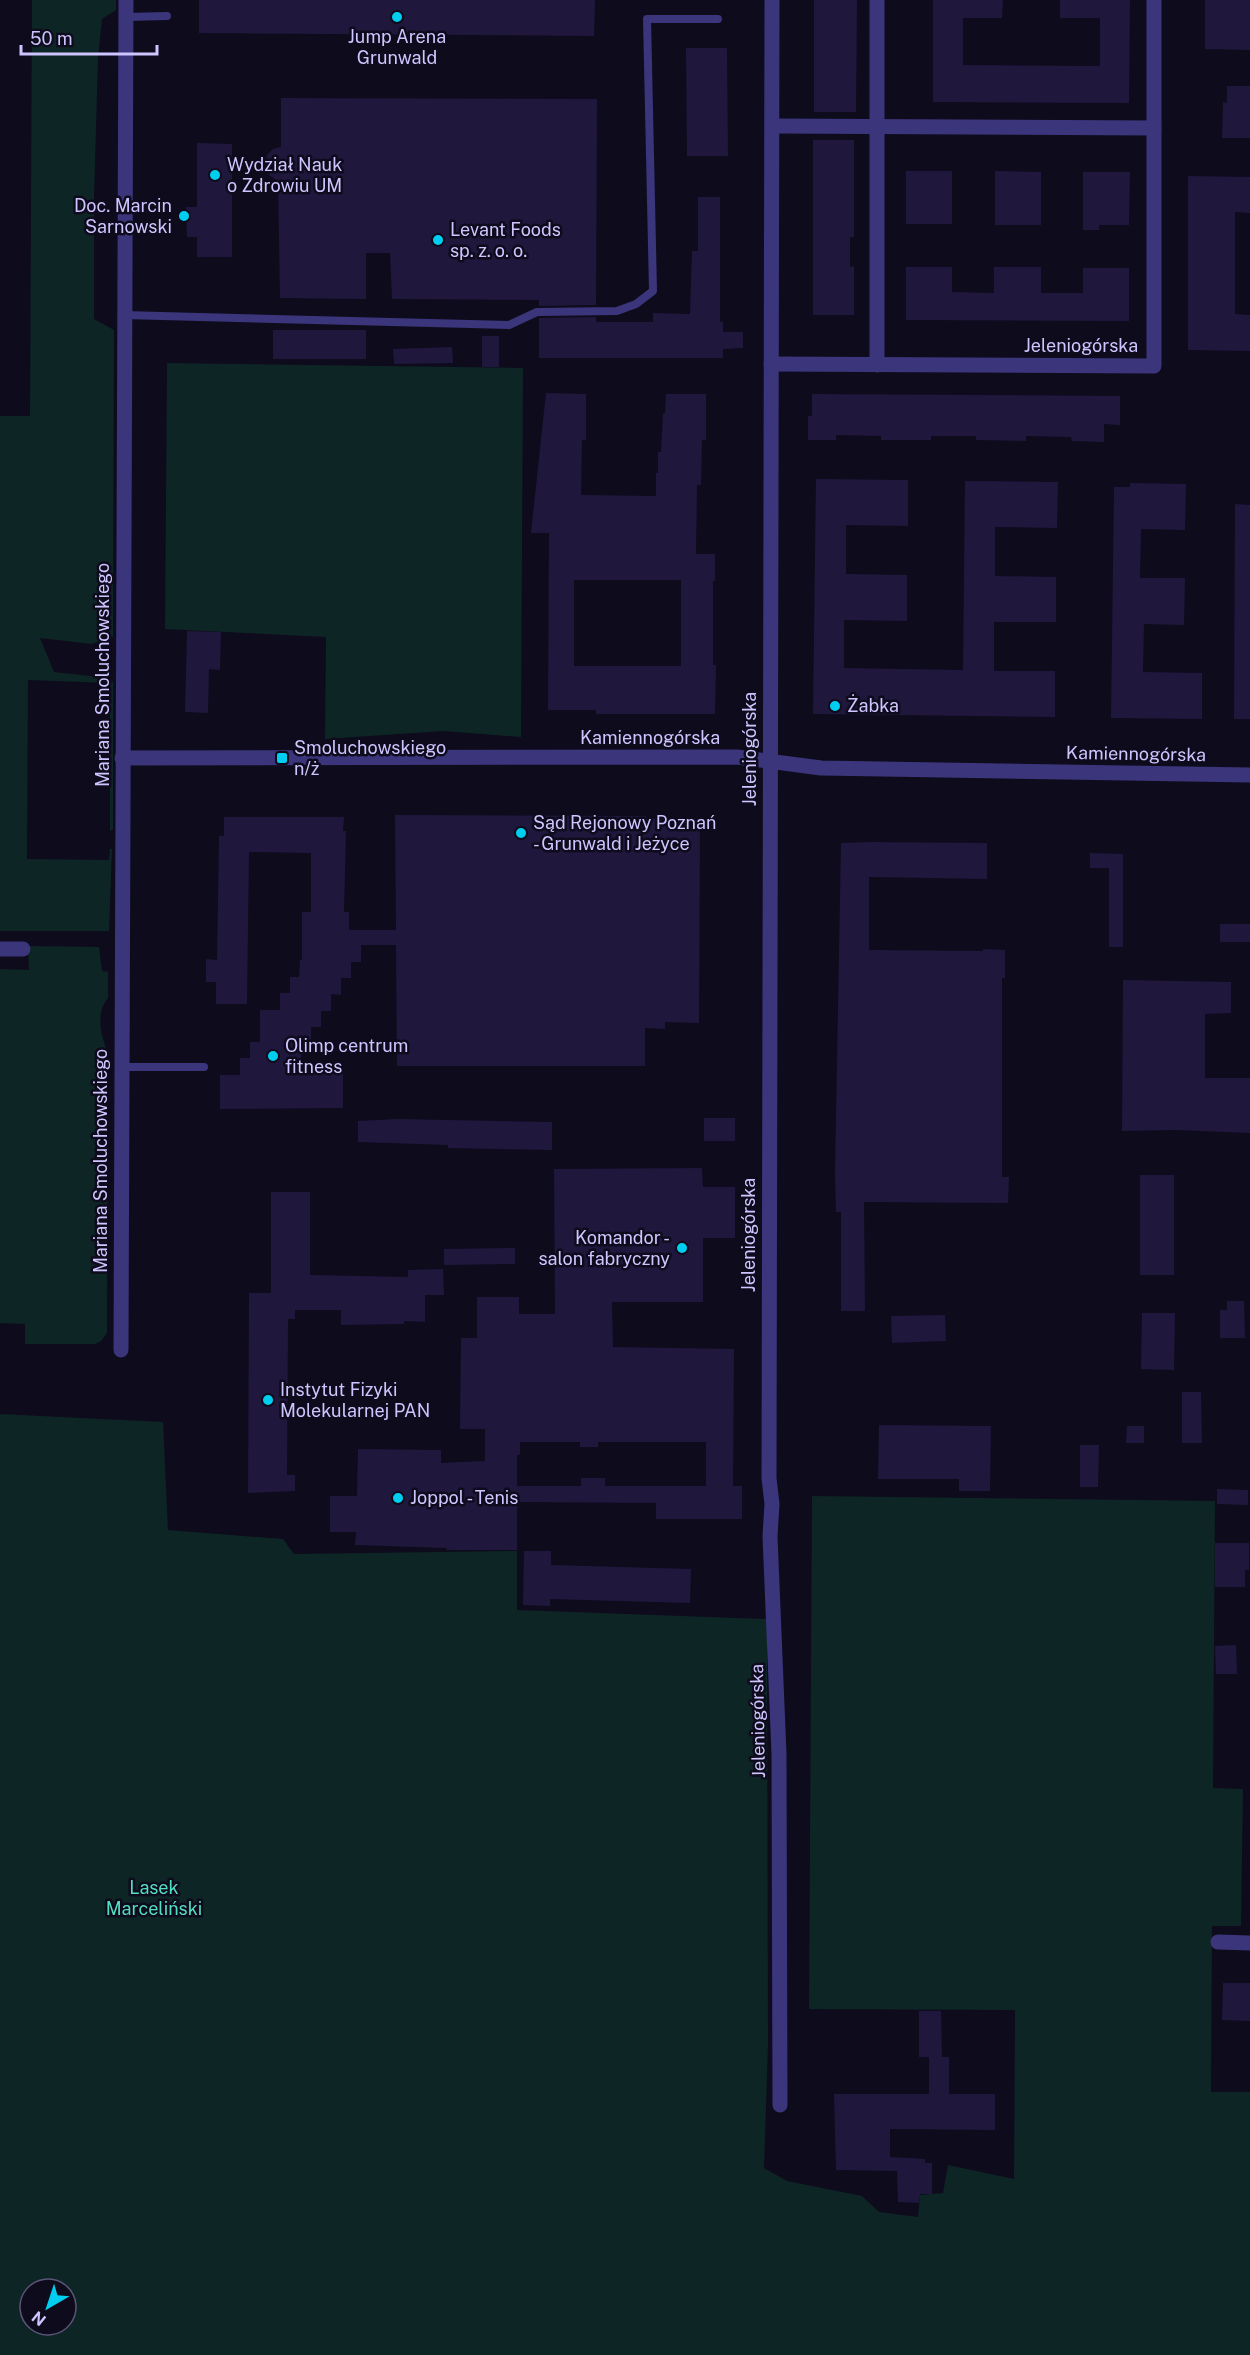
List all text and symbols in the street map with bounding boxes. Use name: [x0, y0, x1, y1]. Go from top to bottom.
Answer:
marker: Jump Arena Grunwald: [390, 10, 404, 24]
scale bar: [21, 18, 158, 56]
place label: Jump Arena Grunwald: [348, 26, 446, 68]
text: 50 m: [30, 28, 73, 49]
place label: Wydział Nauk o Zdrowiu UM: [227, 154, 342, 196]
marker: Wydział Nauk o Zdrowiu UM: [208, 168, 222, 182]
place label: Doc. Marcin Sarnowski: [74, 195, 172, 237]
marker: Doc. Marcin Sarnowski: [177, 209, 191, 223]
place label: Levant Foods sp. z. o. o.: [450, 219, 561, 261]
marker: Levant Foods sp. z. o. o.: [431, 233, 445, 247]
street label: Jeleniogórska: [1024, 335, 1138, 356]
street label: Mariana Smoluchowskiego: [92, 563, 113, 787]
street label: Jeleniogórska: [739, 692, 760, 806]
place label: Żabka: [847, 694, 899, 716]
marker: Żabka: [828, 699, 842, 713]
street label: Kamiennogórska: [580, 727, 720, 748]
place label: Smoluchowskiego n/ż: [294, 737, 446, 779]
street label: Kamiennogórska: [1066, 742, 1206, 765]
marker: Smoluchowskiego n/ż: [275, 751, 289, 765]
place label: Sąd Rejonowy Poznań - Grunwald i Jeżyce: [533, 812, 716, 854]
marker: Sąd Rejonowy Poznań - Grunwald i Jeżyce: [514, 826, 528, 840]
place label: Olimp centrum fitness: [285, 1035, 408, 1077]
street label: Mariana Smoluchowskiego: [90, 1049, 111, 1273]
marker: Olimp centrum fitness: [266, 1049, 280, 1063]
street label: Jeleniogórska: [738, 1178, 759, 1292]
place label: Komandor - salon fabryczny: [538, 1227, 670, 1269]
marker: Komandor - salon fabryczny: [675, 1241, 689, 1255]
place label: Instytut Fizyki Molekularnej PAN: [280, 1379, 430, 1421]
marker: Instytut Fizyki Molekularnej PAN: [261, 1393, 275, 1407]
place label: Joppol - Tenis: [410, 1487, 518, 1508]
marker: Joppol - Tenis: [391, 1491, 405, 1505]
street label: Jeleniogórska: [746, 1664, 769, 1778]
park label: Lasek Marceliński: [106, 1877, 202, 1919]
north arrow: [18, 2277, 78, 2337]
text: N: [28, 2307, 50, 2330]

